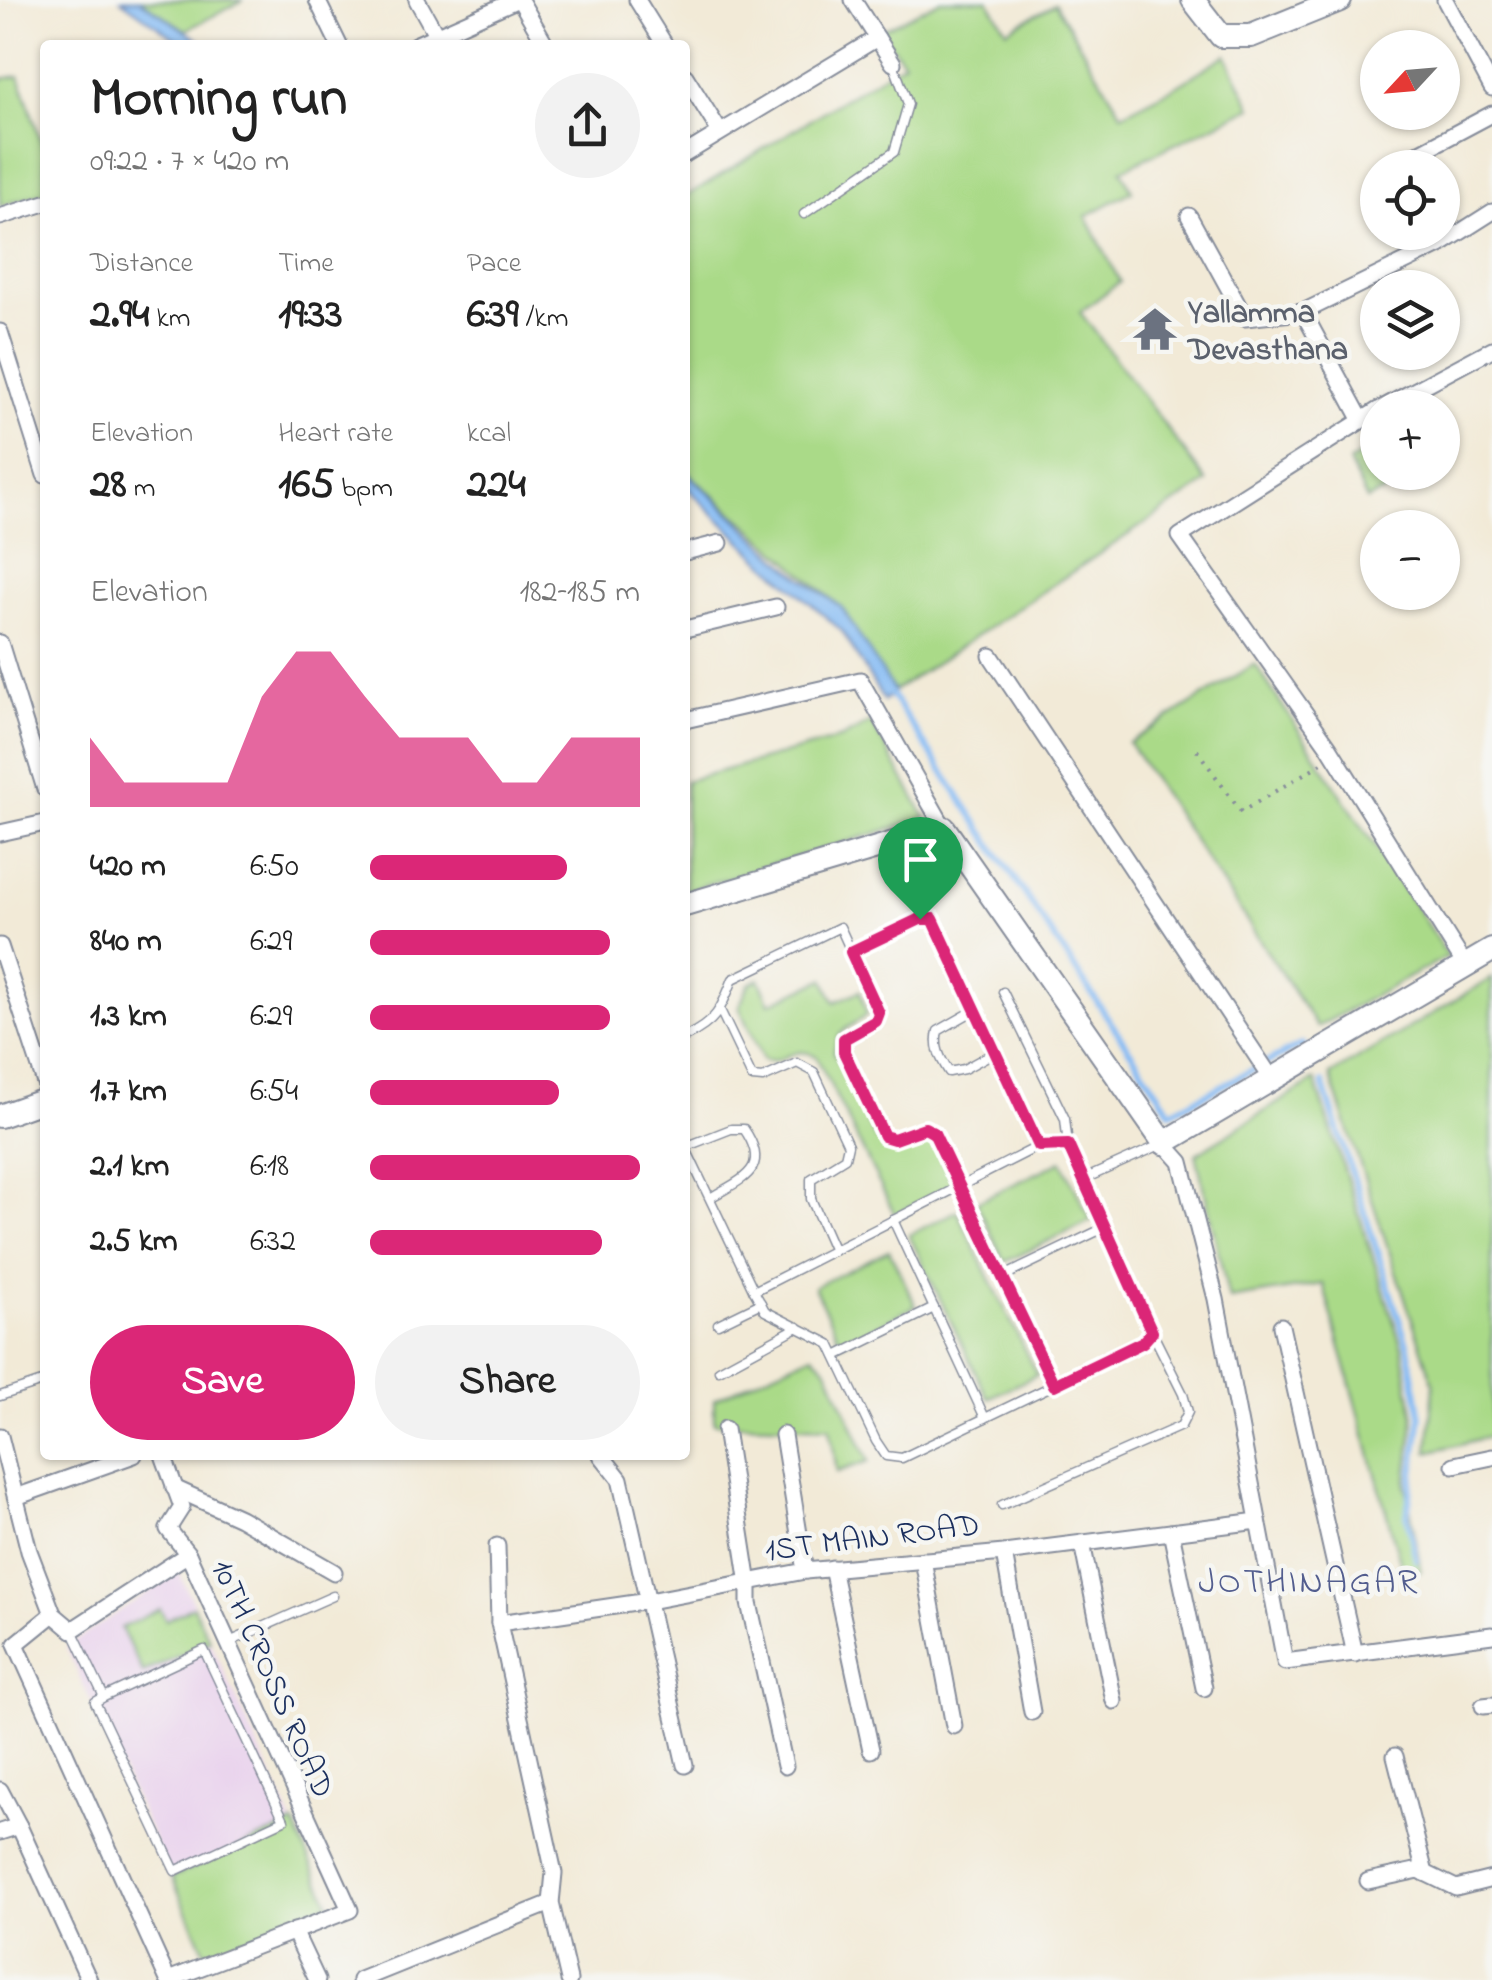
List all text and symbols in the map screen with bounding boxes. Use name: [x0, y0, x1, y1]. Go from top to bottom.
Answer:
north arrow: [1360, 30, 1460, 130]
map controls: [1360, 30, 1460, 610]
text: Morning run: [90, 61, 347, 141]
button: share: [535, 73, 640, 178]
text: 09:22 · 7 × 420 m: [90, 139, 289, 186]
button: locate: [1360, 150, 1460, 250]
text: Distance: [90, 244, 193, 285]
text: Time: [278, 244, 334, 285]
text: Pace: [467, 244, 521, 285]
button: layers: [1360, 270, 1460, 370]
text: 2.94: [90, 285, 149, 346]
text: 19:33: [278, 285, 343, 346]
text: 6:39: [467, 285, 519, 346]
place label: Yallamma Devasthana: [1186, 291, 1348, 375]
text: km: [149, 299, 190, 340]
text: /km: [519, 299, 568, 340]
temple icon: Yallamma Devasthana: [1131, 305, 1179, 353]
button: +: [1360, 390, 1460, 490]
text: Elevation: [90, 414, 193, 455]
text: Heart rate: [278, 414, 393, 455]
text: kcal: [467, 414, 511, 455]
text: 28: [90, 455, 127, 516]
text: 165: [278, 455, 334, 516]
text: 224: [467, 455, 526, 516]
text: m: [127, 469, 155, 510]
text: bpm: [334, 469, 393, 510]
button: −: [1360, 510, 1460, 610]
text: Elevation: [90, 570, 208, 617]
text: 182–185 m: [519, 570, 640, 617]
pin: [878, 817, 963, 920]
icon: arrive: [893, 832, 948, 887]
text: 420 m: [90, 844, 166, 891]
text: 6:50: [250, 844, 299, 891]
text: 840 m: [90, 919, 162, 966]
text: 6:29: [250, 919, 292, 966]
text: 1.3 km: [90, 994, 167, 1041]
text: 6:29: [250, 994, 292, 1041]
text: 1.7 km: [90, 1069, 167, 1116]
text: 6:54: [250, 1069, 298, 1116]
text: 2.1 km: [90, 1144, 169, 1191]
text: 6:18: [250, 1144, 289, 1191]
text: 2.5 km: [90, 1219, 178, 1266]
text: 6:32: [250, 1219, 296, 1266]
button: Save: [90, 1325, 355, 1440]
button: Share: [375, 1325, 640, 1440]
street label: 1ST MAIN ROAD: [763, 1503, 982, 1576]
street label: 10TH CROSS ROAD: [197, 1553, 345, 1806]
district label: JOTHINAGAR: [1198, 1558, 1420, 1609]

